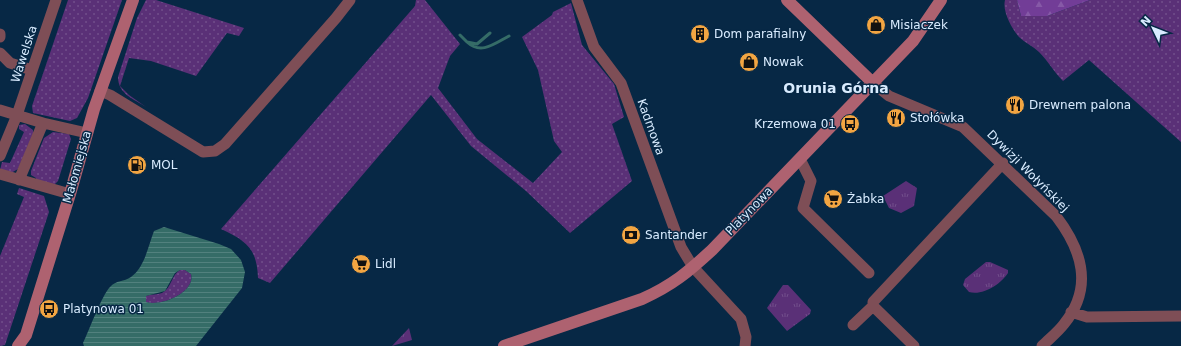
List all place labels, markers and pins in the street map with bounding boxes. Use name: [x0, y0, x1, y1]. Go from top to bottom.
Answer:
shop icon: Misiaczek: [865, 14, 887, 36]
place label: Misiaczek: [890, 18, 948, 32]
building icon: Dom parafialny: [689, 23, 711, 45]
place label: Dom parafialny: [714, 27, 806, 41]
shop icon: Nowak: [738, 51, 760, 73]
place label: Nowak: [763, 55, 803, 69]
restaurant icon: Drewnem palona: [1004, 94, 1026, 116]
place label: Drewnem palona: [1029, 98, 1131, 112]
restaurant icon: Stołówka: [885, 107, 907, 129]
place label: Stołówka: [910, 111, 964, 125]
bus stop icon: Krzemowa 01: [839, 113, 861, 135]
place label: Krzemowa 01: [754, 117, 836, 131]
fuel station icon: MOL: [126, 154, 148, 176]
place label: MOL: [151, 158, 178, 172]
supermarket icon: Żabka: [822, 188, 844, 210]
place label: Żabka: [847, 191, 884, 206]
bank icon: Santander: [620, 224, 642, 246]
place label: Santander: [645, 228, 707, 242]
supermarket icon: Lidl: [350, 253, 372, 275]
place label: Lidl: [375, 257, 396, 271]
bus stop icon: Platynowa 01: [38, 298, 60, 320]
place label: Platynowa 01: [63, 302, 144, 316]

